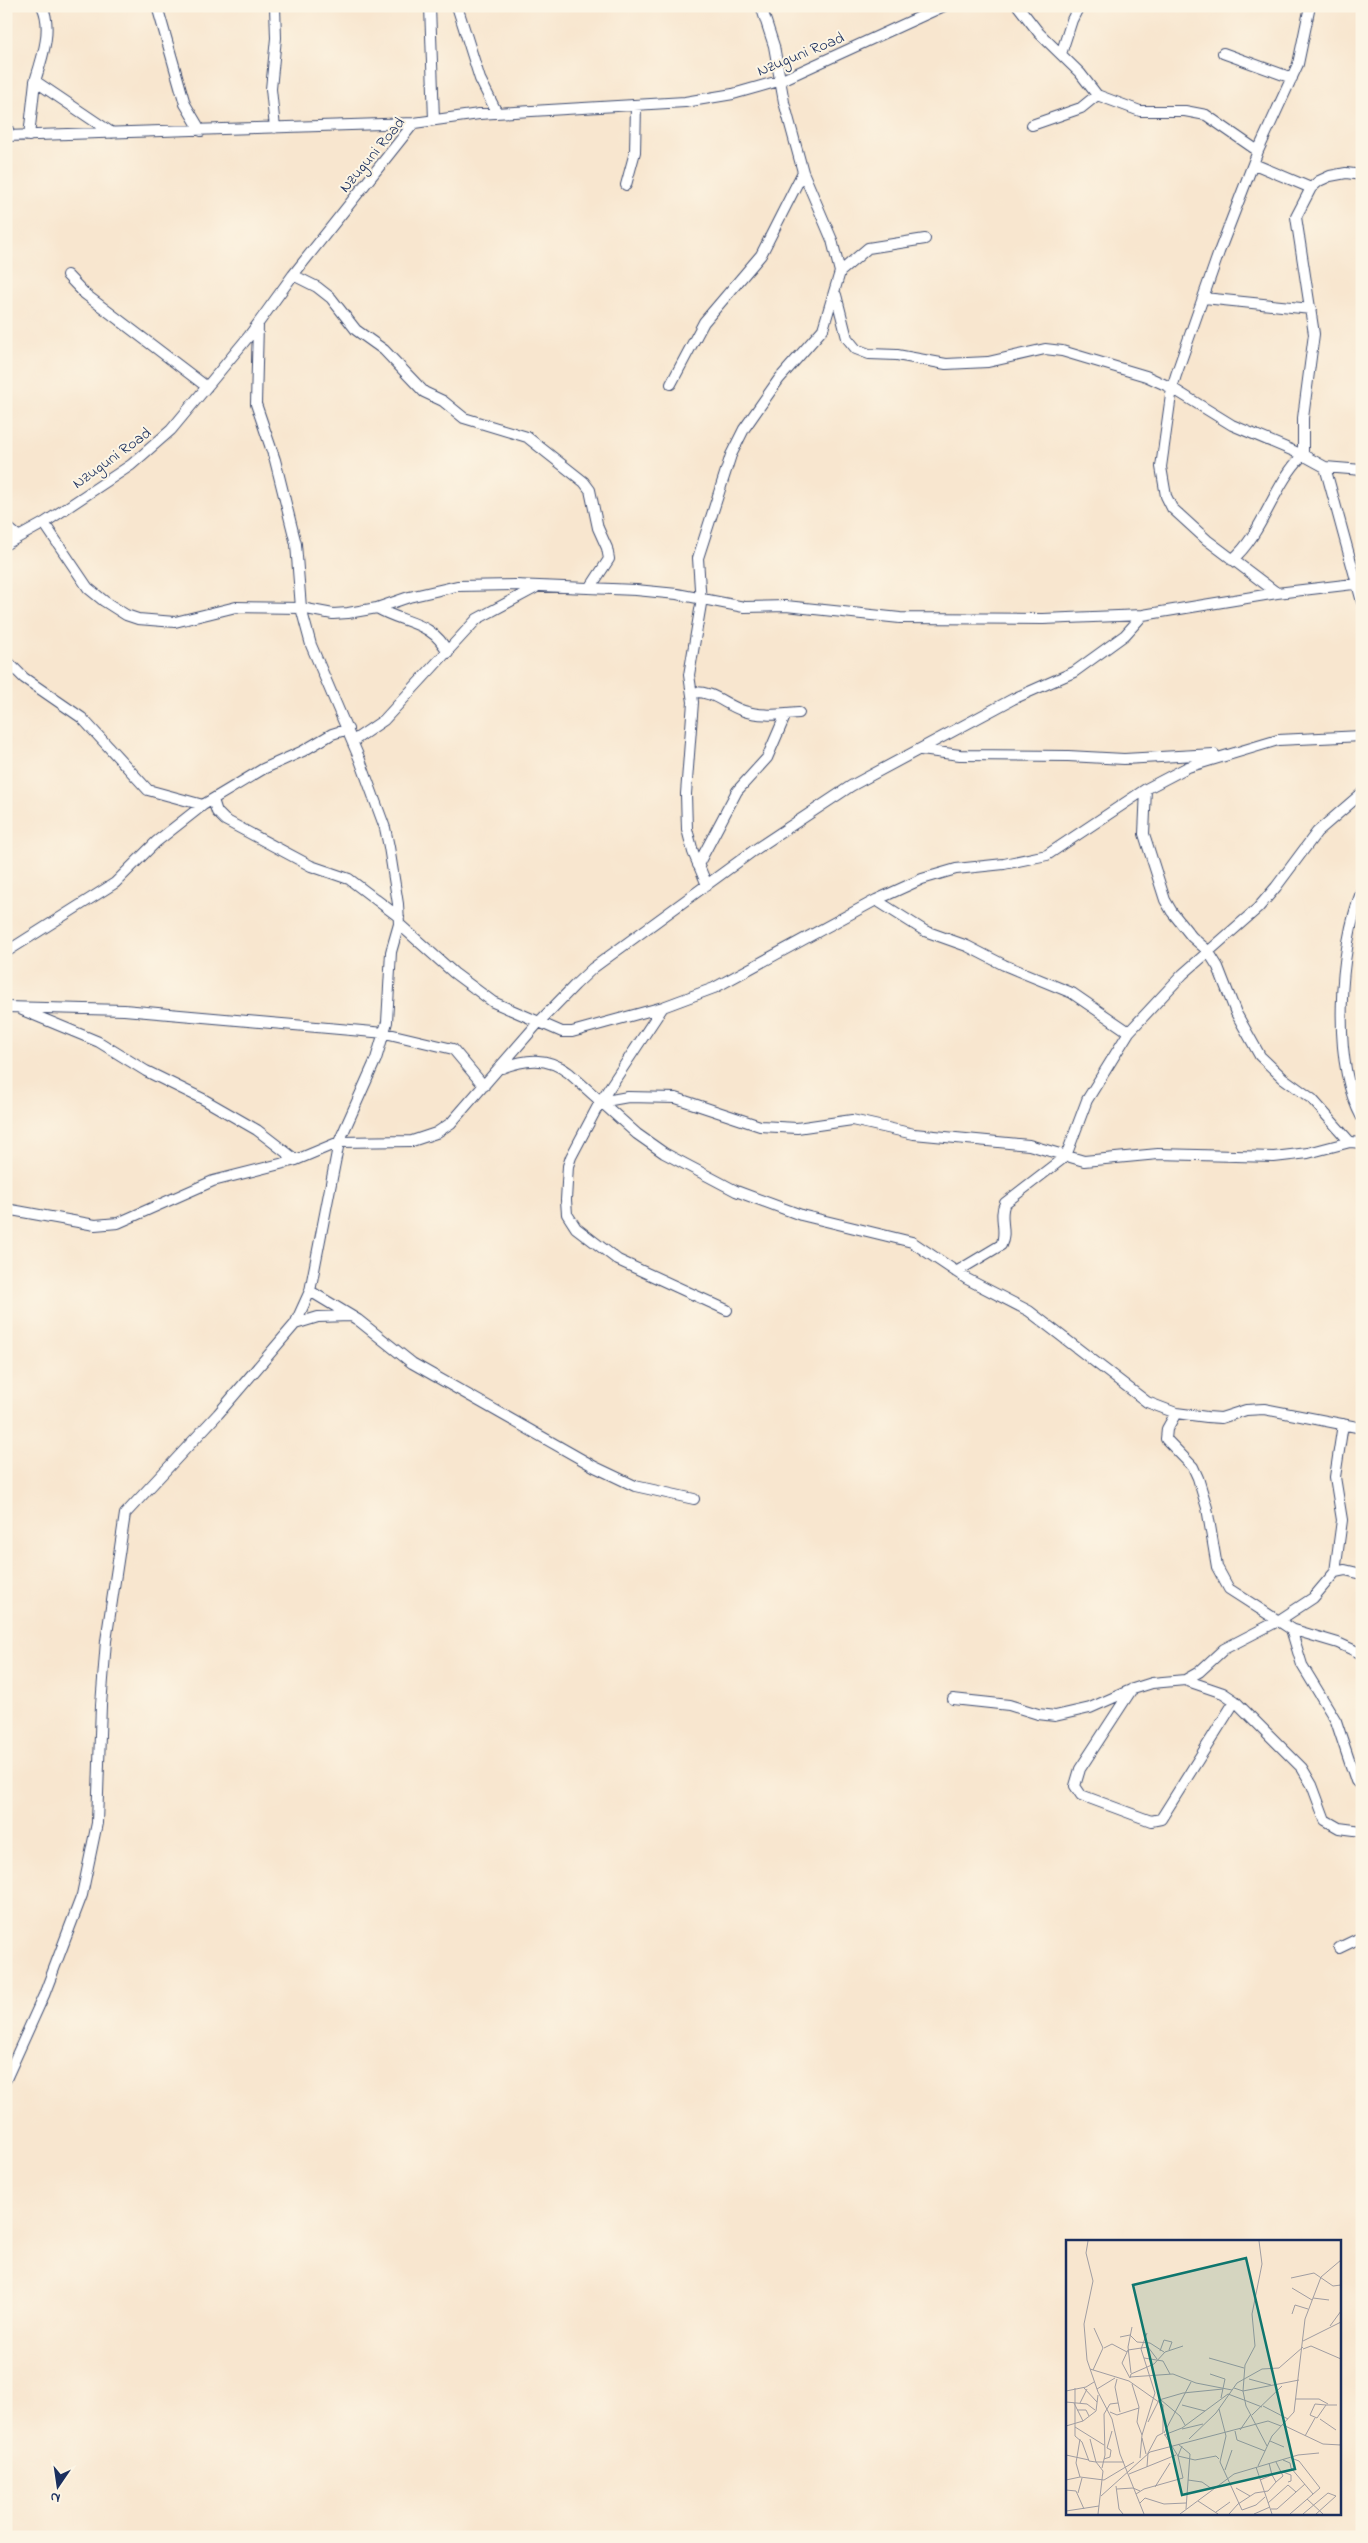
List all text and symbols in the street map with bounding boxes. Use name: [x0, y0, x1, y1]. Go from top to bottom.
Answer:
street label: Nzuguni Road: [753, 26, 848, 83]
street label: Nzuguni Road: [334, 112, 411, 198]
street label: Nzuguni Road: [68, 422, 157, 496]
inset map: [1066, 2240, 1340, 2516]
north arrow: [32, 2460, 82, 2510]
text: N: [48, 2486, 62, 2508]

